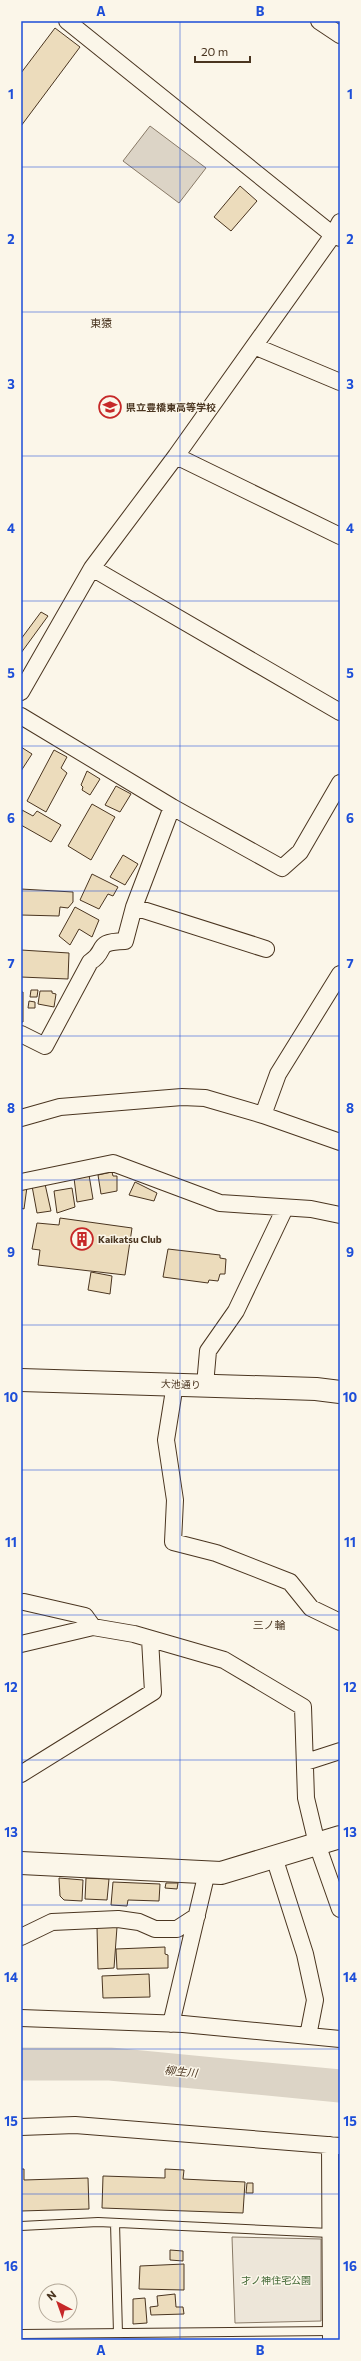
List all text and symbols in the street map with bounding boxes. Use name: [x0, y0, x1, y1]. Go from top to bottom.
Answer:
text: A: [96, 3, 106, 19]
text: B: [256, 3, 265, 19]
scale bar: [195, 38, 250, 64]
text: 20 m: [201, 44, 228, 58]
text: 1: [8, 86, 14, 102]
text: 1: [347, 86, 353, 102]
text: 2: [7, 231, 15, 247]
text: 2: [346, 231, 354, 247]
district label: 東猿: [90, 316, 112, 329]
text: 3: [7, 376, 15, 392]
text: 3: [346, 376, 354, 392]
school or university icon: 県立豊橋東高等学校: [97, 394, 123, 420]
place label: 県立豊橋東高等学校: [126, 401, 216, 413]
text: 4: [7, 520, 15, 536]
text: 4: [346, 520, 354, 536]
text: 5: [7, 665, 15, 681]
text: 5: [346, 665, 354, 681]
text: 6: [7, 810, 15, 826]
text: 6: [346, 810, 354, 826]
text: 7: [7, 955, 15, 971]
text: 7: [346, 955, 354, 971]
text: 8: [7, 1100, 15, 1116]
text: 8: [346, 1100, 354, 1116]
building icon: Kaikatsu Club: [69, 1226, 95, 1252]
place label: Kaikatsu Club: [98, 1233, 162, 1245]
text: 9: [7, 1244, 15, 1260]
text: 9: [346, 1244, 354, 1260]
street label: 大池通り: [161, 1377, 201, 1391]
text: 10: [4, 1389, 19, 1405]
text: 10: [343, 1389, 358, 1405]
text: 11: [5, 1534, 17, 1550]
text: 11: [344, 1534, 356, 1550]
district label: 三ノ輪: [253, 1618, 286, 1631]
text: 12: [4, 1679, 18, 1695]
text: 12: [343, 1679, 357, 1695]
text: 13: [4, 1824, 18, 1840]
text: 13: [343, 1824, 357, 1840]
text: 14: [4, 1969, 18, 1985]
text: 14: [343, 1969, 357, 1985]
water label: 柳生川: [164, 2063, 199, 2079]
text: 15: [4, 2113, 18, 2129]
text: 15: [343, 2113, 357, 2129]
text: 16: [4, 2258, 18, 2274]
text: 16: [343, 2258, 357, 2274]
park label: 才ノ神住宅公園: [241, 2274, 311, 2286]
north arrow: [38, 2283, 78, 2323]
text: N: [44, 2287, 58, 2303]
text: A: [96, 2342, 106, 2358]
text: B: [256, 2342, 265, 2358]

